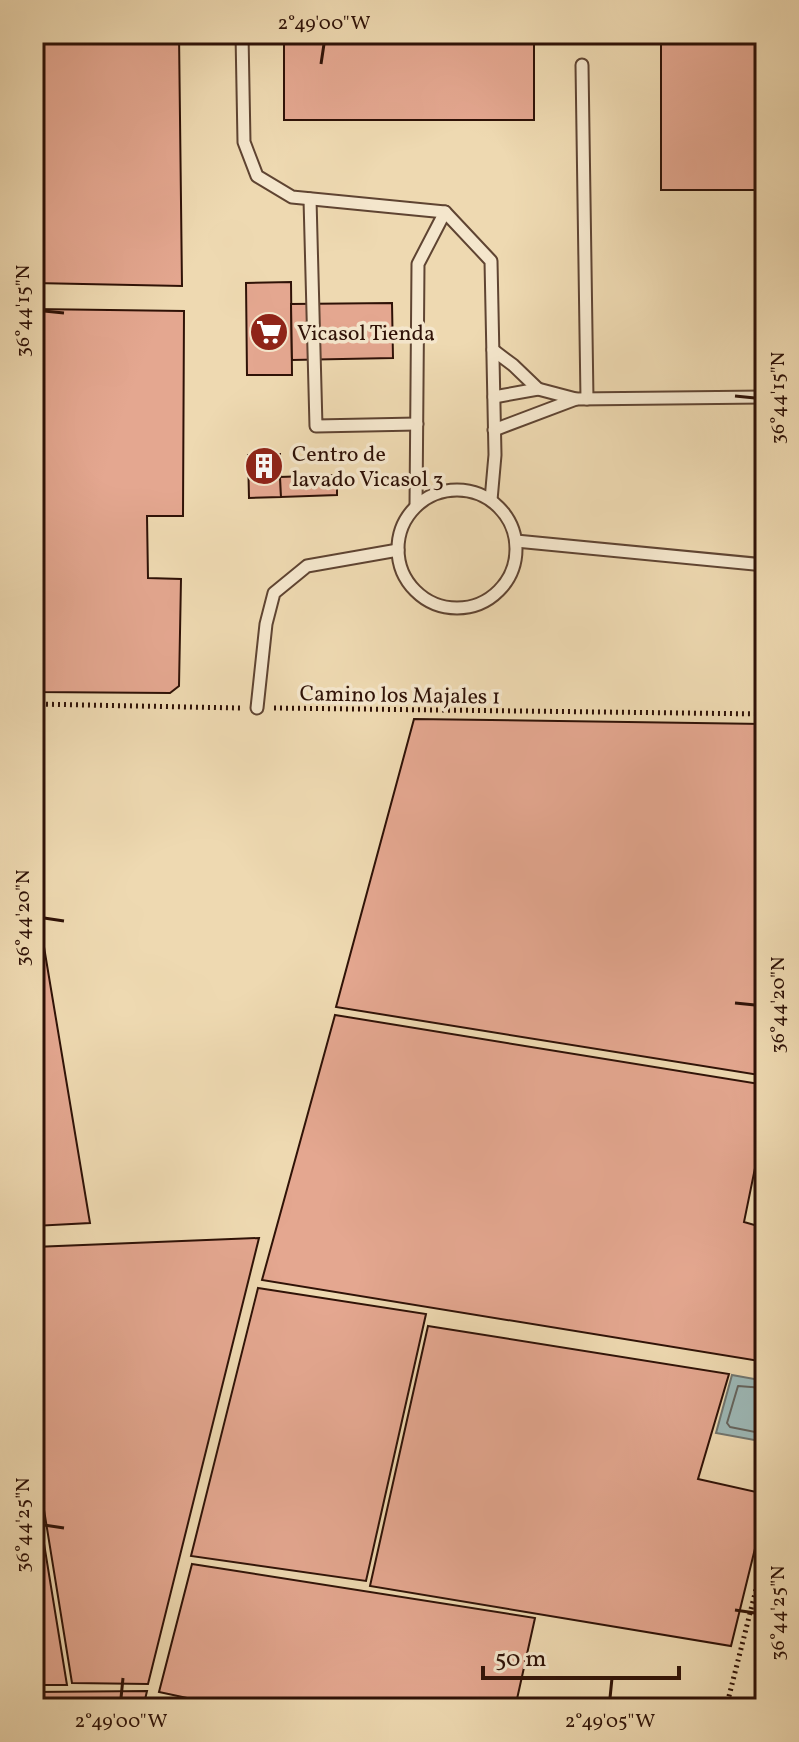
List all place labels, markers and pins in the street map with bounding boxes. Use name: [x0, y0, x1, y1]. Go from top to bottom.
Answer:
supermarket icon: Vicasol Tienda: [248, 311, 290, 353]
place label: Vicasol Tienda: [297, 319, 435, 350]
place label: Centro de lavado Vicasol 3: [292, 440, 444, 496]
building icon: Centro de lavado Vicasol 3: [243, 445, 285, 487]

